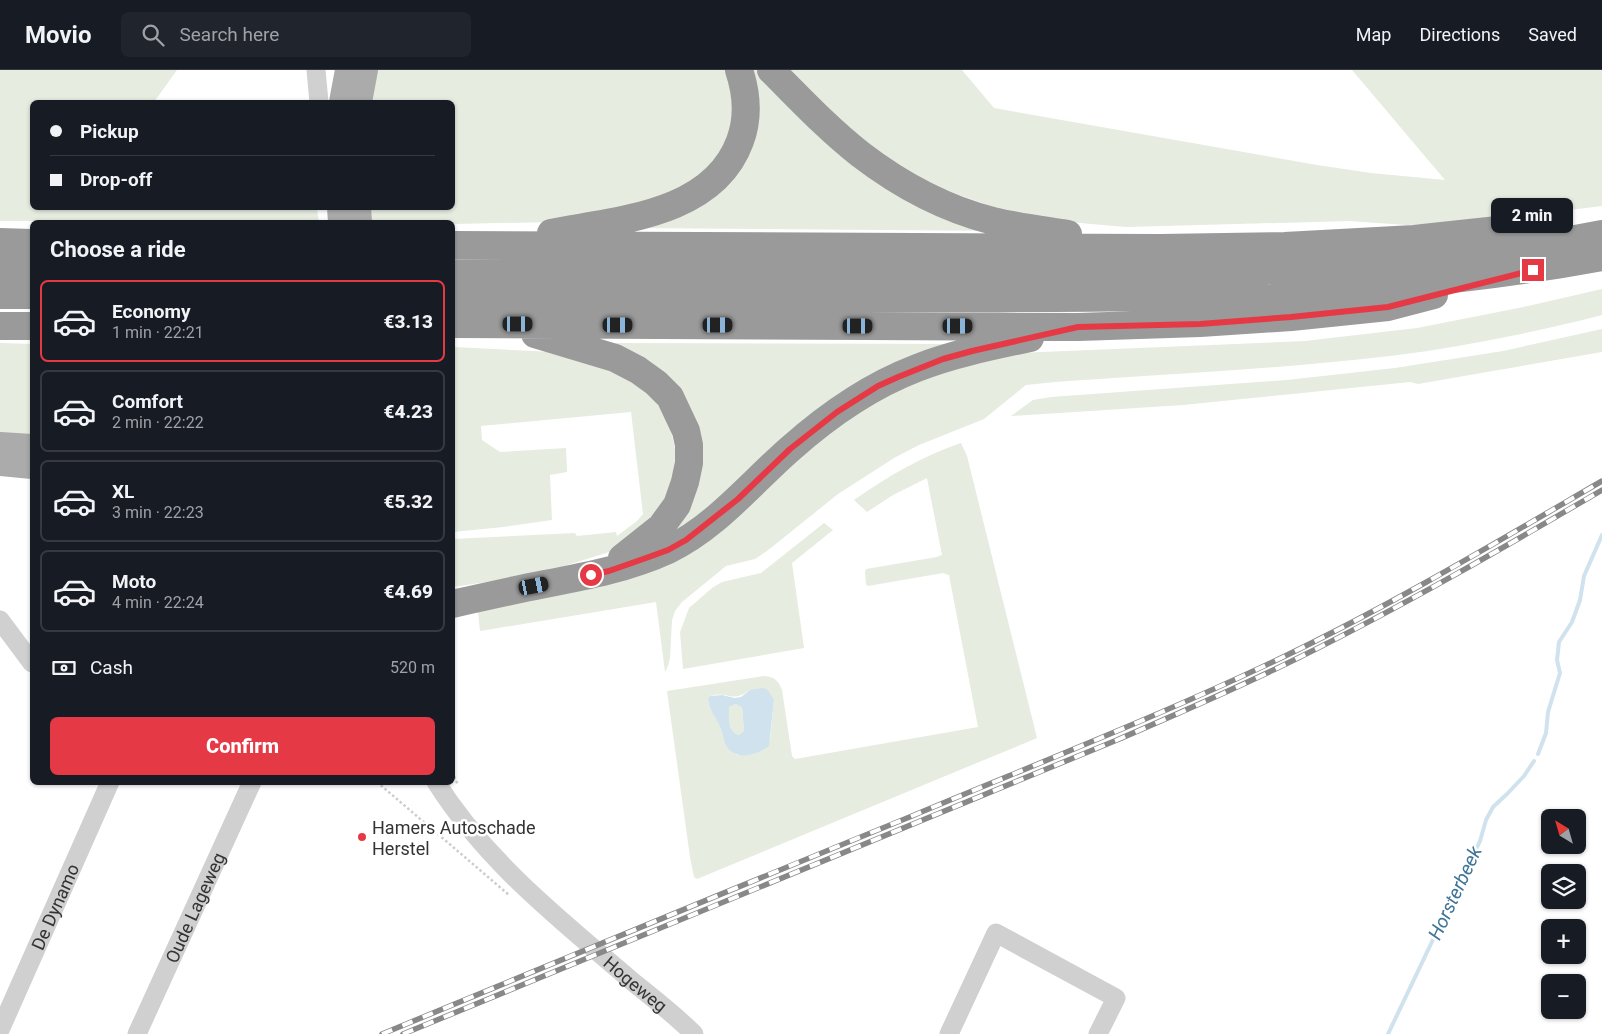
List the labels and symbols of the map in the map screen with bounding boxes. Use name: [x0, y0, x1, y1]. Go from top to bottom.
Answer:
callout: 2 min: [1492, 198, 1574, 232]
route end: [1522, 259, 1544, 281]
car: [503, 317, 533, 332]
car: [603, 318, 633, 333]
car: [703, 318, 733, 333]
car: [843, 319, 873, 334]
car: [943, 319, 973, 334]
route start: [580, 564, 602, 586]
car: [517, 576, 550, 596]
north arrow: [1541, 809, 1586, 854]
place label: Hamers Autoschade Herstel: [372, 817, 535, 859]
marker: Hamers Autoschade Herstel: [356, 831, 368, 843]
water label: Horsterbeek: [1423, 842, 1487, 943]
street label: Oude Lageweg: [160, 849, 229, 966]
street label: De Dynamo: [26, 860, 83, 953]
street label: Hogeweg: [600, 951, 672, 1016]

